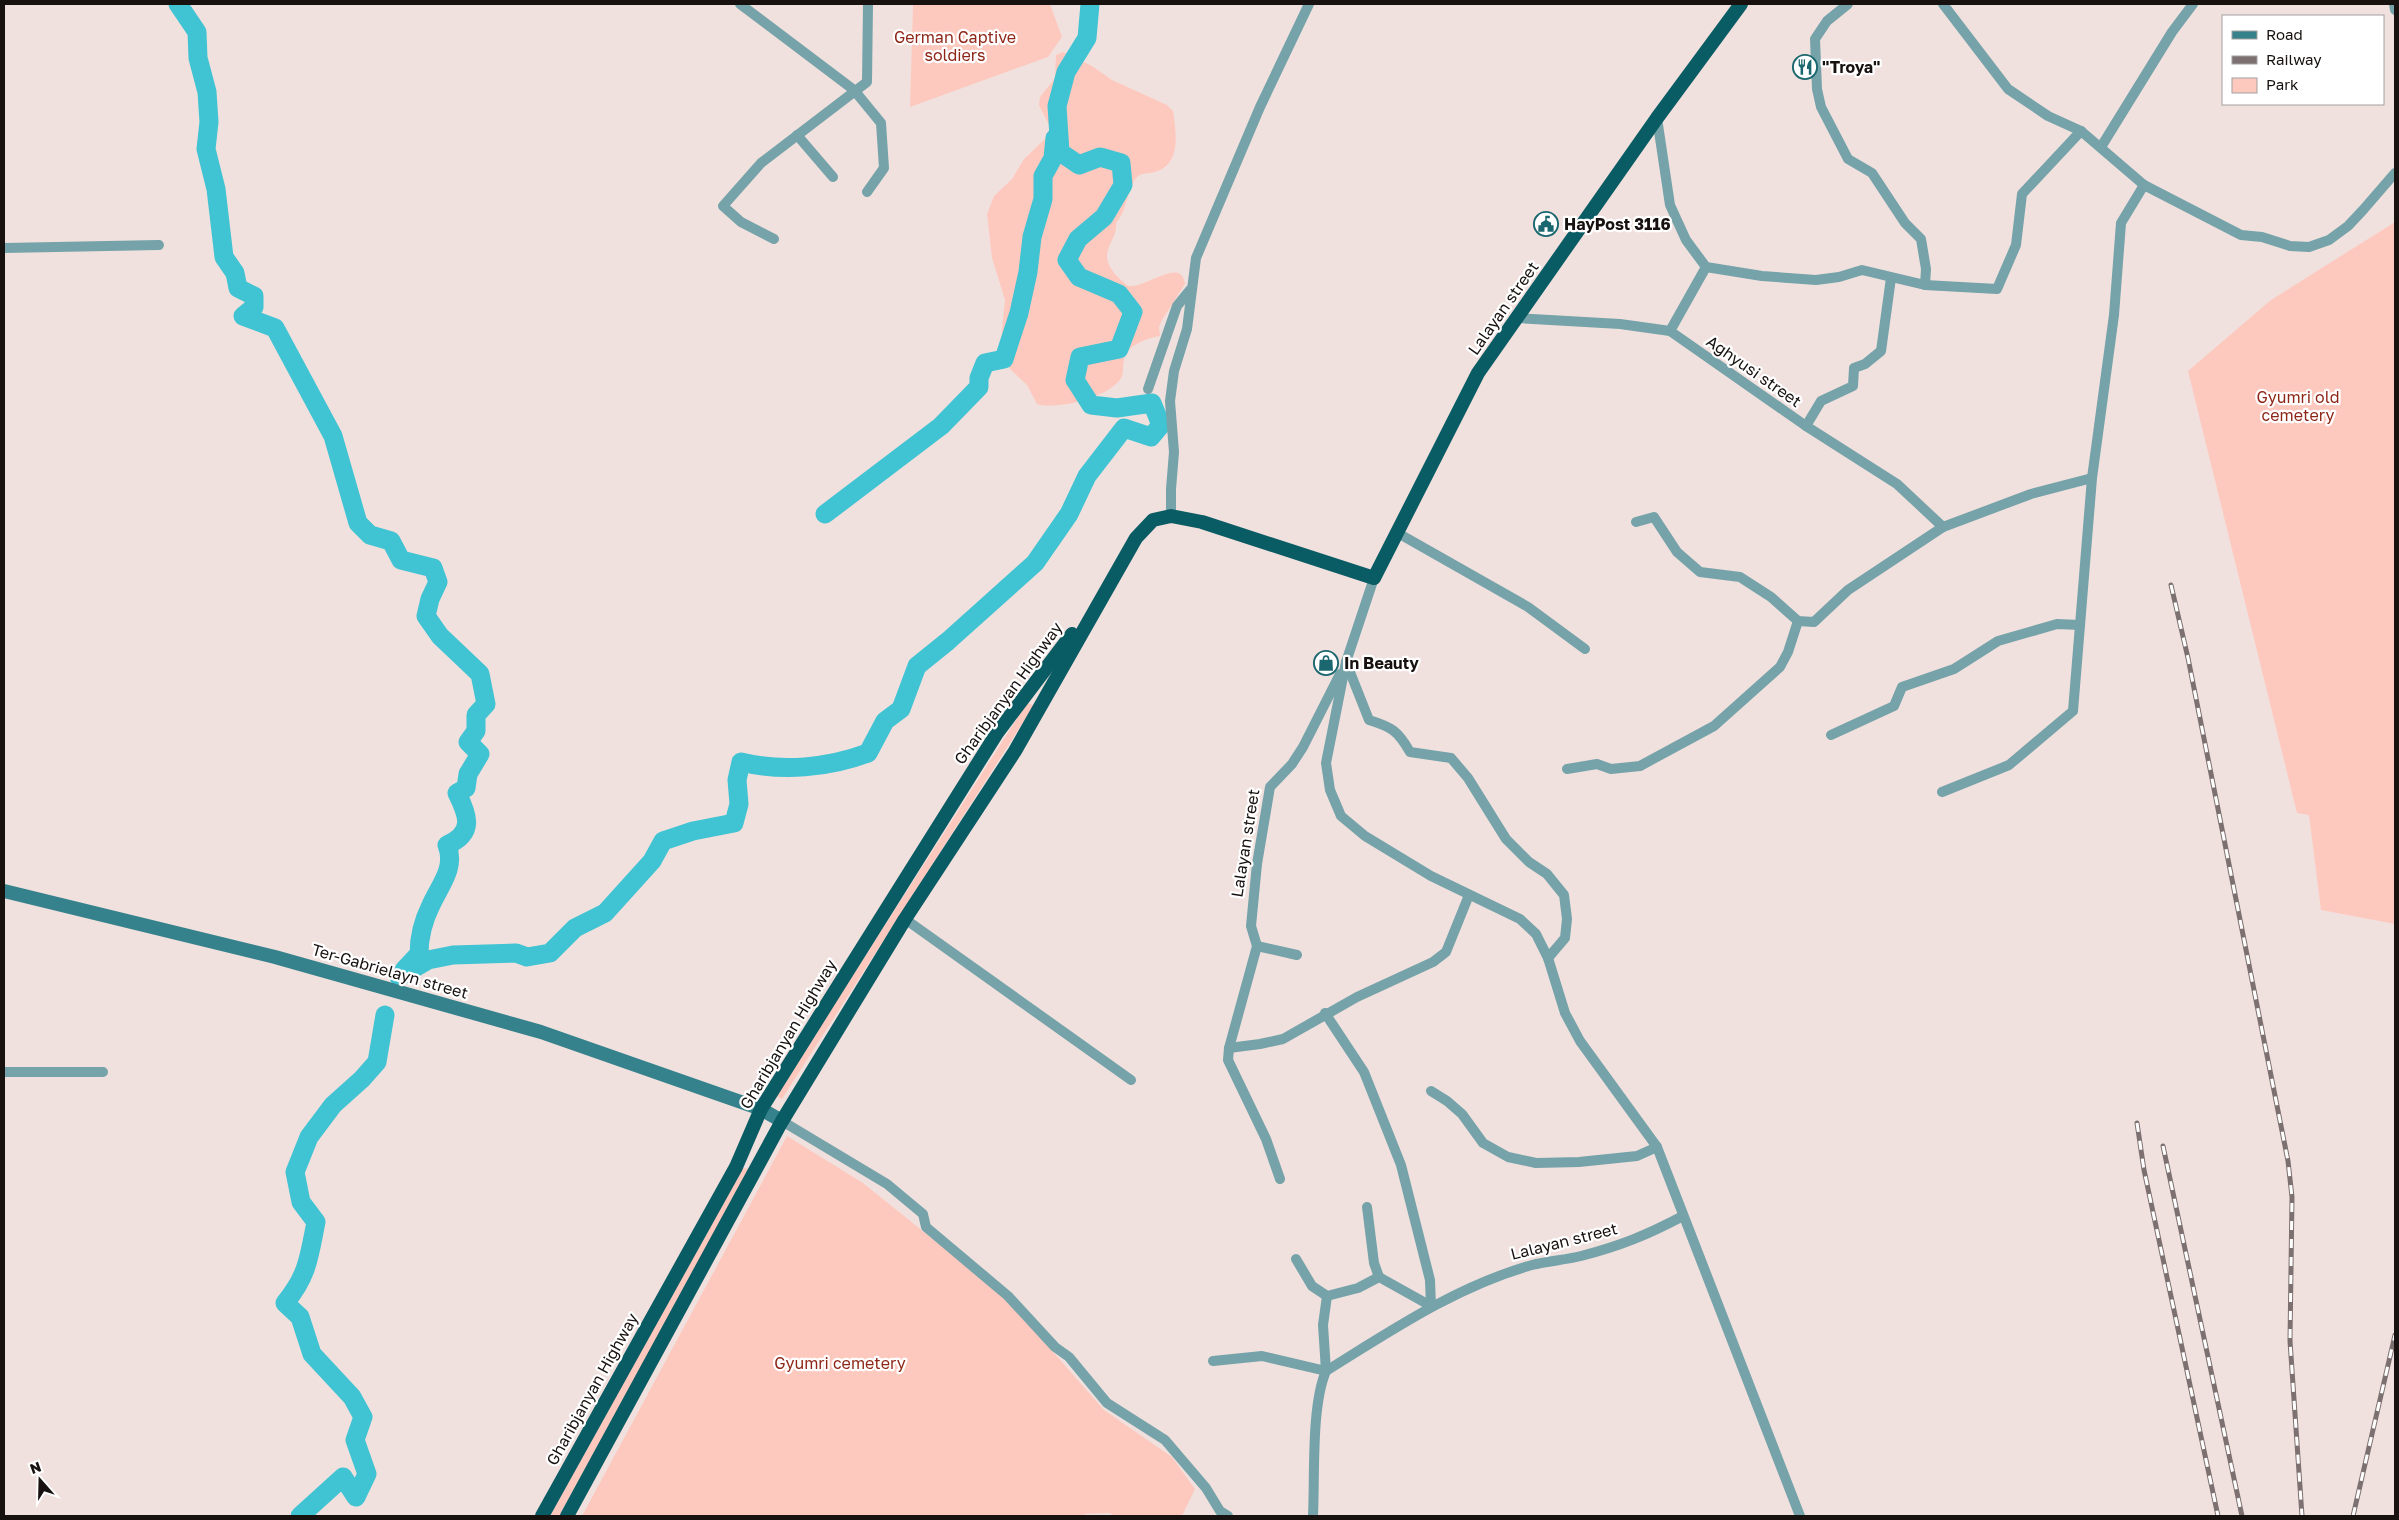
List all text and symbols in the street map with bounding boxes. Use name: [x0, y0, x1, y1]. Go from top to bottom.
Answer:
legend: [2222, 15, 2384, 105]
text: Road: [2266, 25, 2303, 43]
park label: German Captive soldiers: [894, 27, 1016, 65]
text: Railway: [2266, 50, 2322, 68]
restaurant icon: "Troya": [1792, 54, 1818, 80]
place label: "Troya": [1822, 57, 1880, 77]
text: Park: [2266, 75, 2299, 93]
public building icon: HayPost 3116: [1533, 211, 1559, 237]
place label: HayPost 3116: [1564, 214, 1671, 234]
street label: Lalayan street: [1463, 257, 1543, 359]
street label: Aghyusi street: [1703, 331, 1805, 411]
park label: Gyumri old cemetery: [2256, 387, 2340, 425]
street label: Gharibjanyan Highway: [950, 618, 1066, 768]
shop icon: In Beauty: [1313, 650, 1339, 676]
place label: In Beauty: [1344, 653, 1419, 673]
street label: Lalayan street: [1227, 787, 1263, 899]
street label: Ter-Gabrielayn street: [310, 939, 470, 1003]
street label: Gharibjanyan Highway: [735, 956, 841, 1112]
street label: Lalayan street: [1508, 1218, 1620, 1264]
street label: Gharibjanyan Highway: [542, 1309, 642, 1469]
park label: Gyumri cemetery: [774, 1353, 906, 1373]
north arrow: [15, 1455, 65, 1505]
text: N: [27, 1458, 43, 1477]

